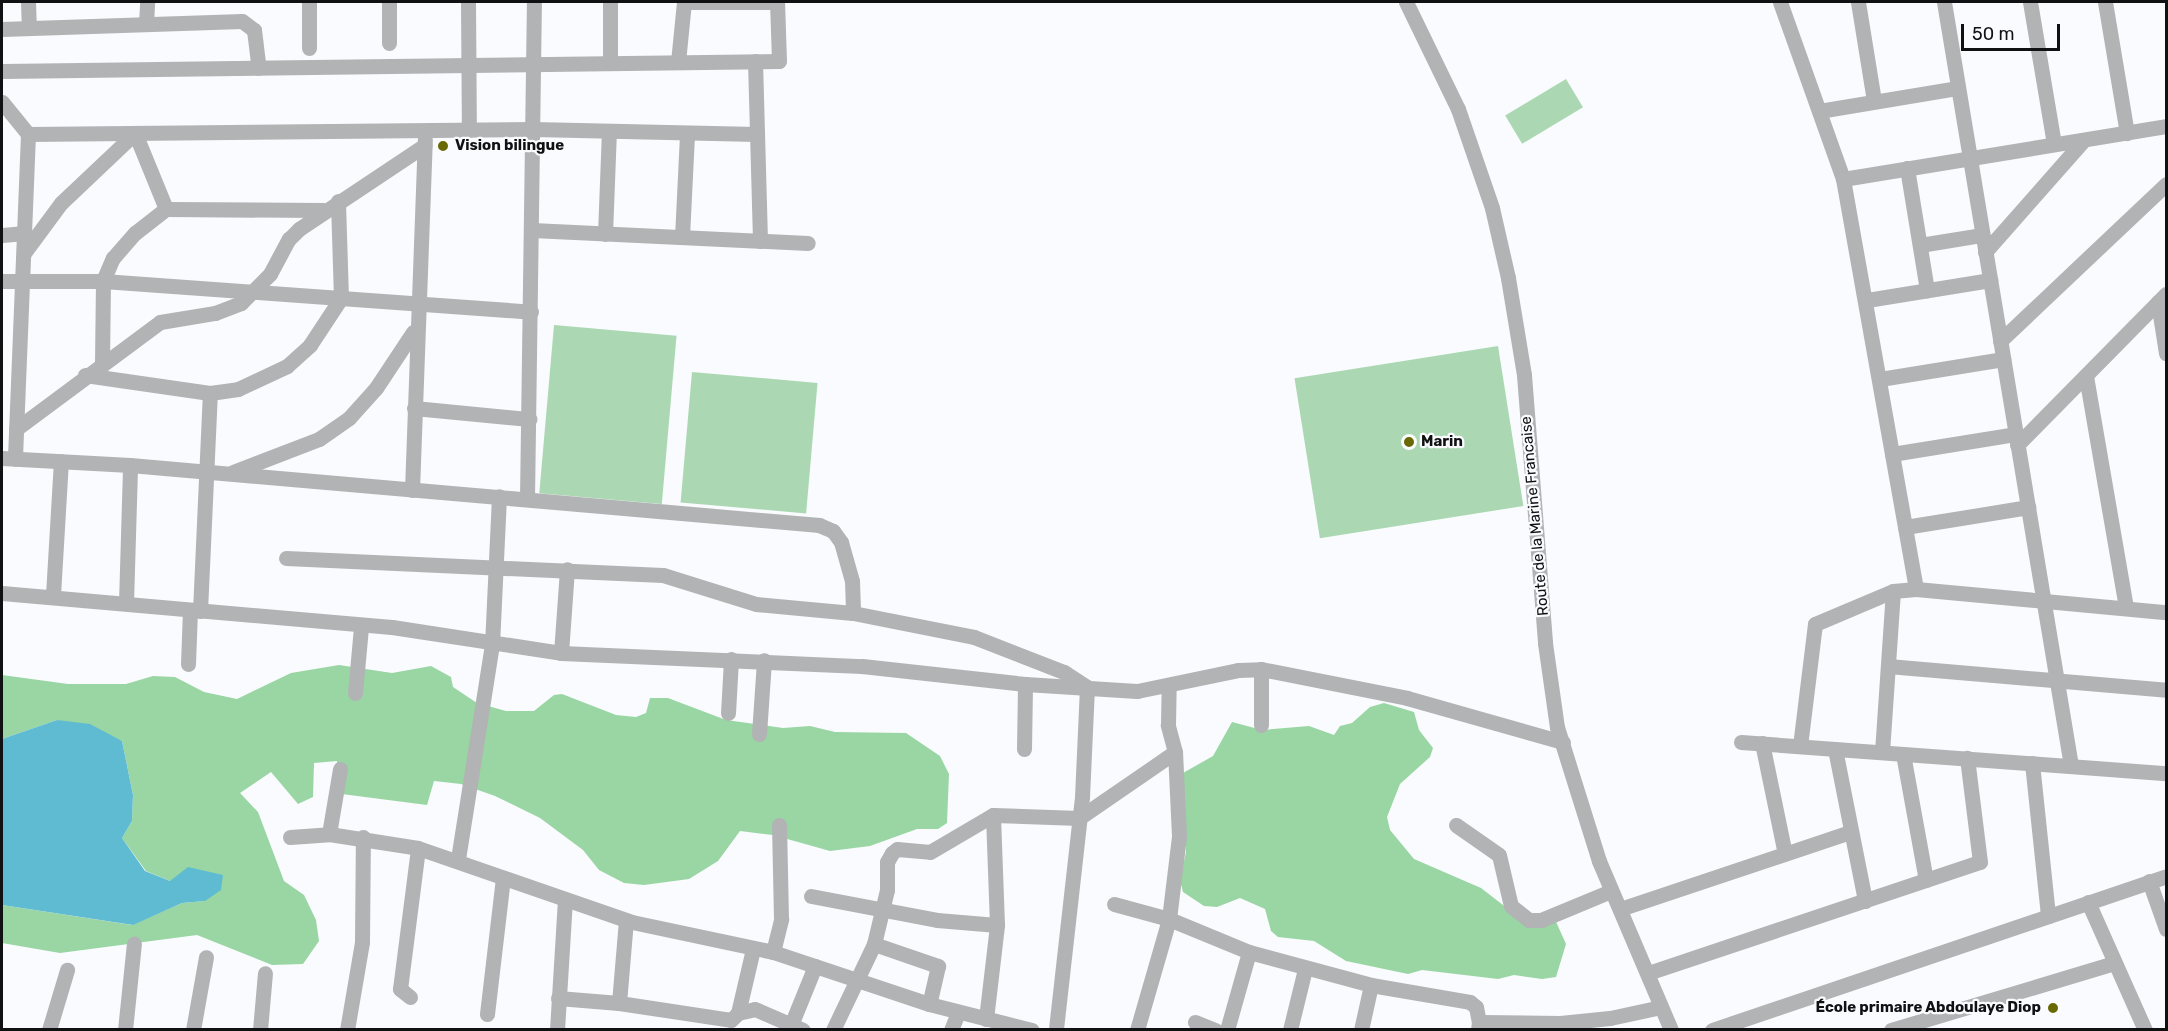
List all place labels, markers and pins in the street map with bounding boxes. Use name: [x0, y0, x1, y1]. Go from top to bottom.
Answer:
place label: Vision bilingue: [455, 137, 564, 155]
marker: Vision bilingue: [436, 139, 450, 153]
place label: Marin: [1421, 433, 1463, 451]
marker: Marin: [1402, 435, 1416, 449]
place label: École primaire Abdoulaye Diop: [1815, 999, 2041, 1017]
marker: École primaire Abdoulaye Diop: [2046, 1001, 2060, 1015]

